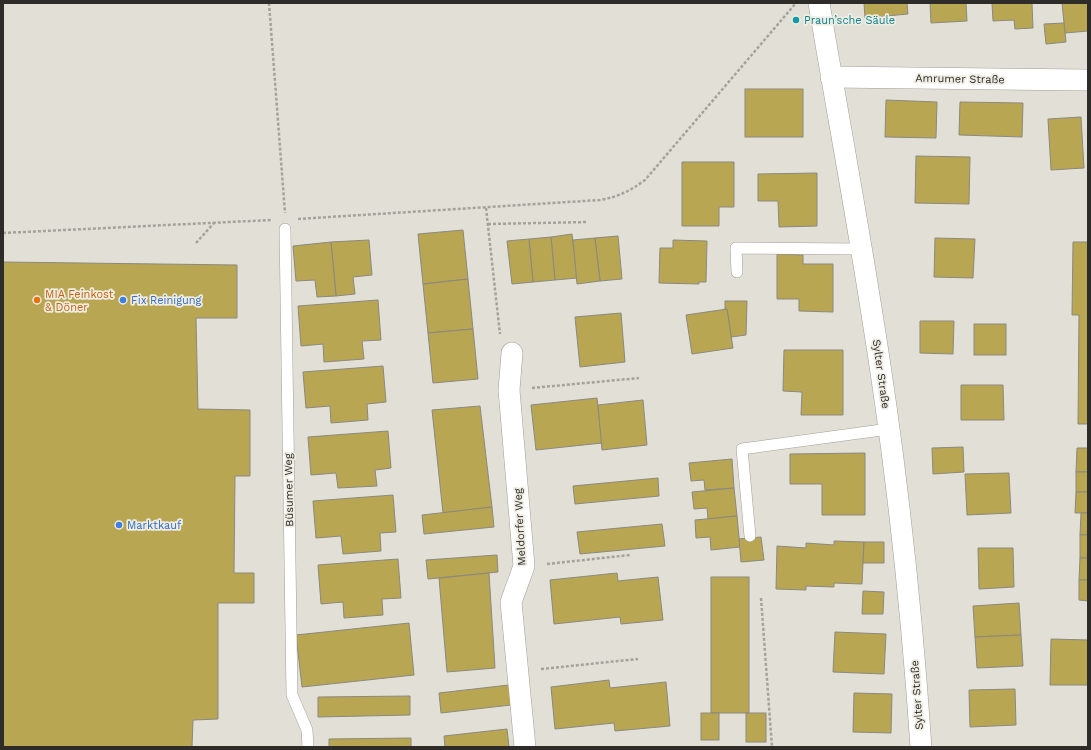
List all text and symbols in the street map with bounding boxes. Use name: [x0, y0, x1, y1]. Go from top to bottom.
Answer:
place label: Praun’sche Säule: [804, 14, 895, 27]
marker: Praun’sche Säule: [791, 15, 801, 25]
street label: Amrumer Straße: [915, 72, 1005, 86]
place label: MIA Feinkost & Döner: [45, 288, 114, 314]
place label: Fix Reinigung: [131, 294, 202, 307]
marker: MIA Feinkost & Döner: [32, 295, 42, 305]
marker: Fix Reinigung: [118, 295, 128, 305]
street label: Sylter Straße: [870, 338, 892, 410]
street label: Büsumer Weg: [282, 453, 296, 527]
street label: Meldorfer Weg: [511, 488, 529, 566]
place label: Marktkauf: [127, 519, 182, 532]
marker: Marktkauf: [114, 520, 124, 530]
street label: Sylter Straße: [908, 660, 926, 730]

